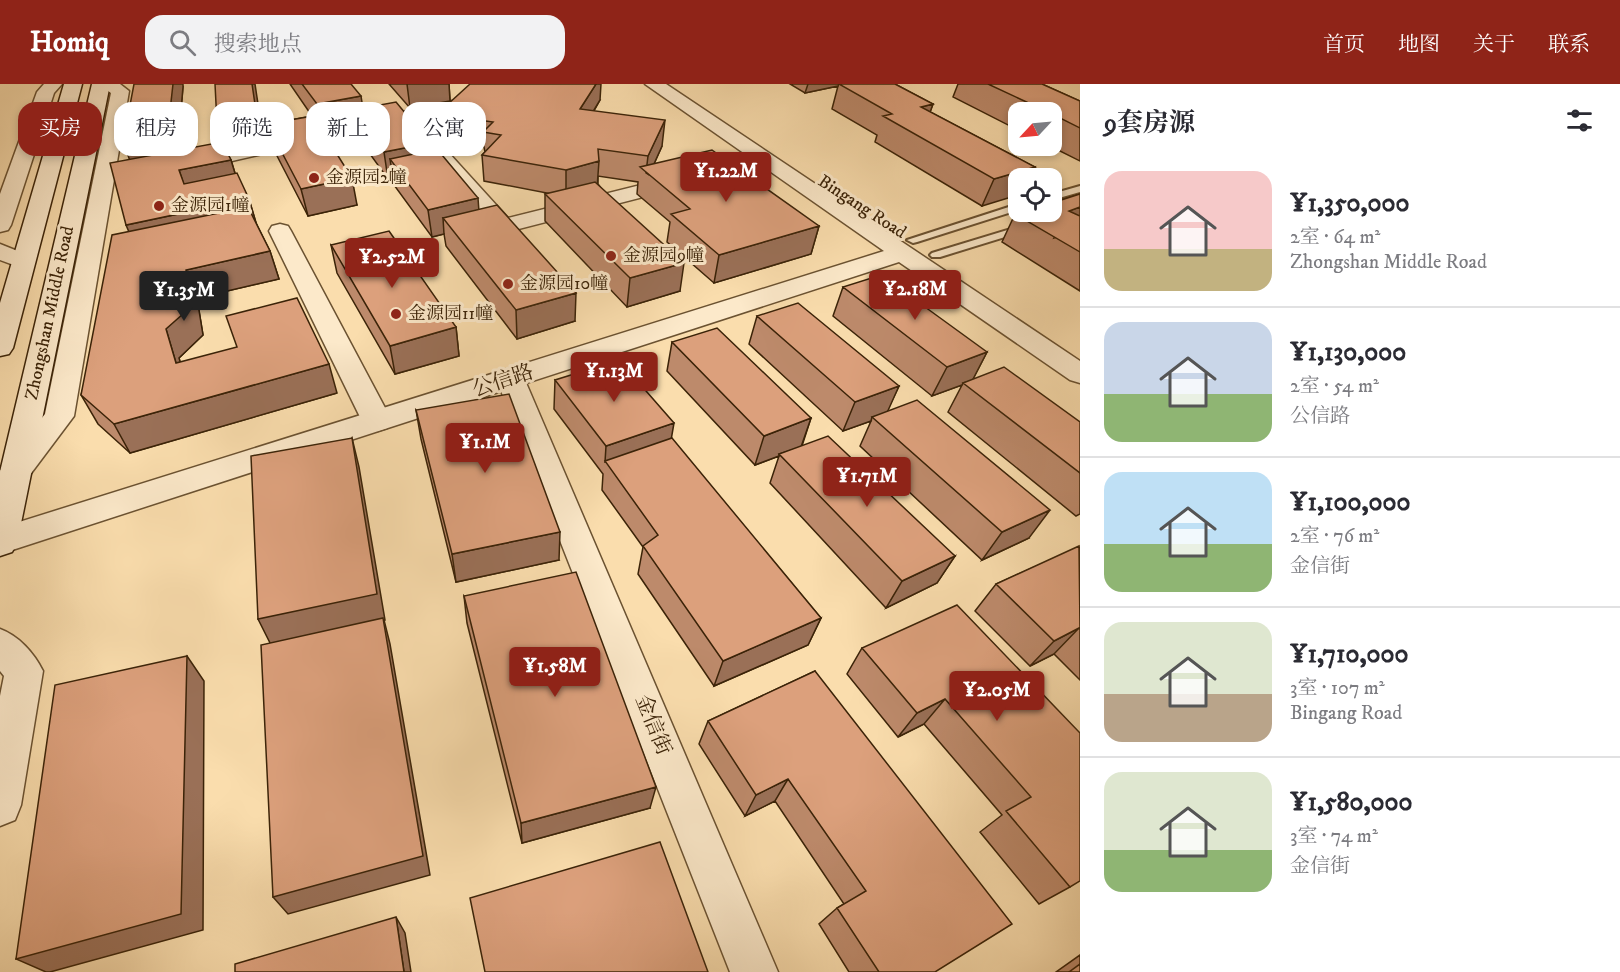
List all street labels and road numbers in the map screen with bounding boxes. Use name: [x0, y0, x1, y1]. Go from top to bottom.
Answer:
street label: Bingang Road: [814, 170, 910, 244]
street label: Zhongshan Middle Road: [21, 224, 79, 402]
street label: 公信路: [469, 359, 537, 403]
street label: 金信街: [629, 691, 677, 759]

